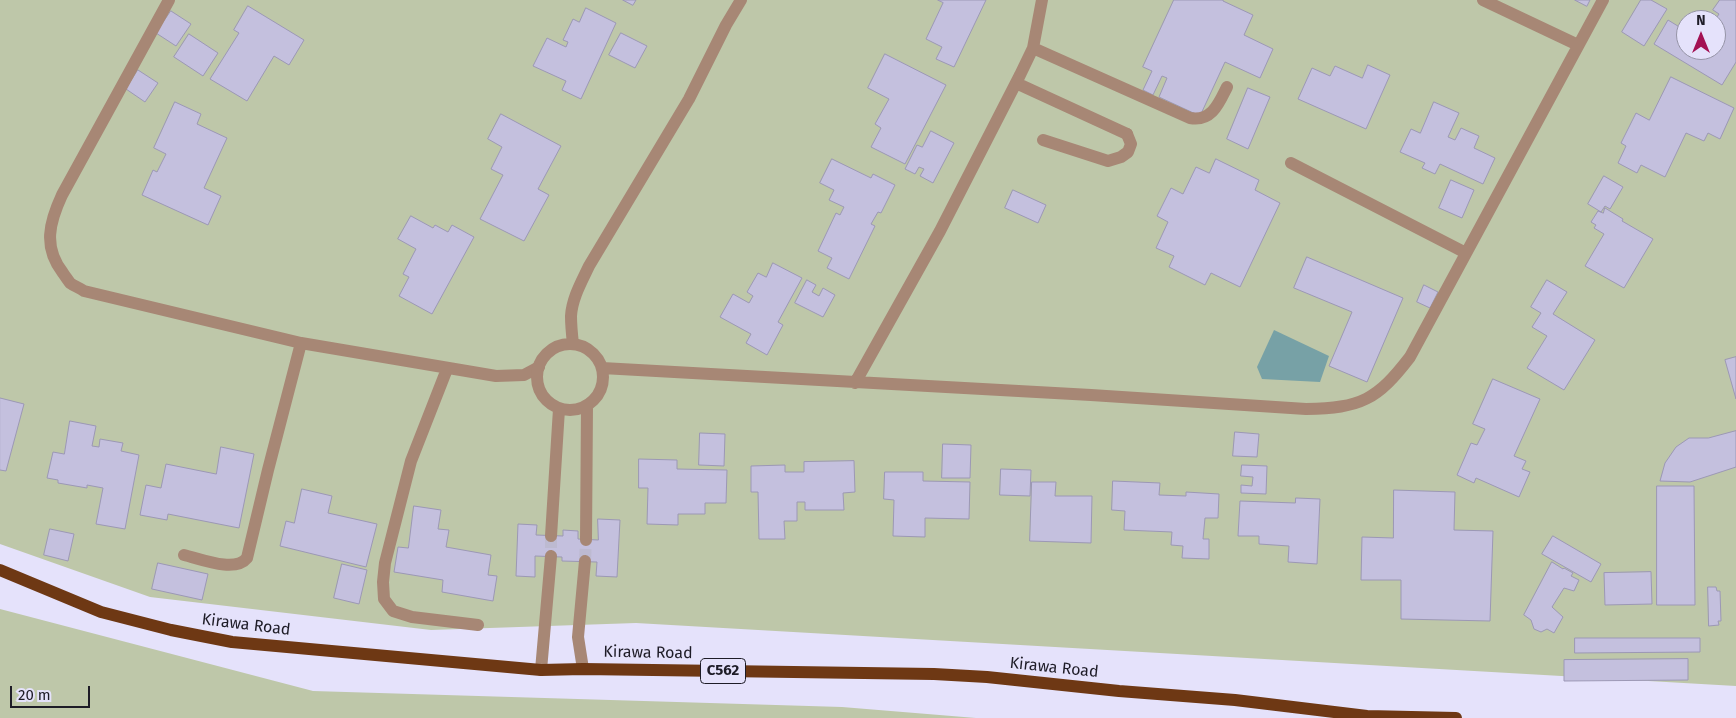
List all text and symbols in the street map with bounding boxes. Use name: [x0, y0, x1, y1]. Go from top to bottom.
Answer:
north arrow: [1676, 10, 1726, 60]
text: N: [1696, 12, 1706, 29]
street label: Kirawa Road: [201, 610, 291, 640]
street label: Kirawa Road: [603, 643, 693, 663]
street label: Kirawa Road: [1009, 654, 1099, 682]
road number: C562: [700, 658, 746, 684]
scale bar: [12, 676, 92, 708]
text: 20 m: [18, 686, 51, 704]

